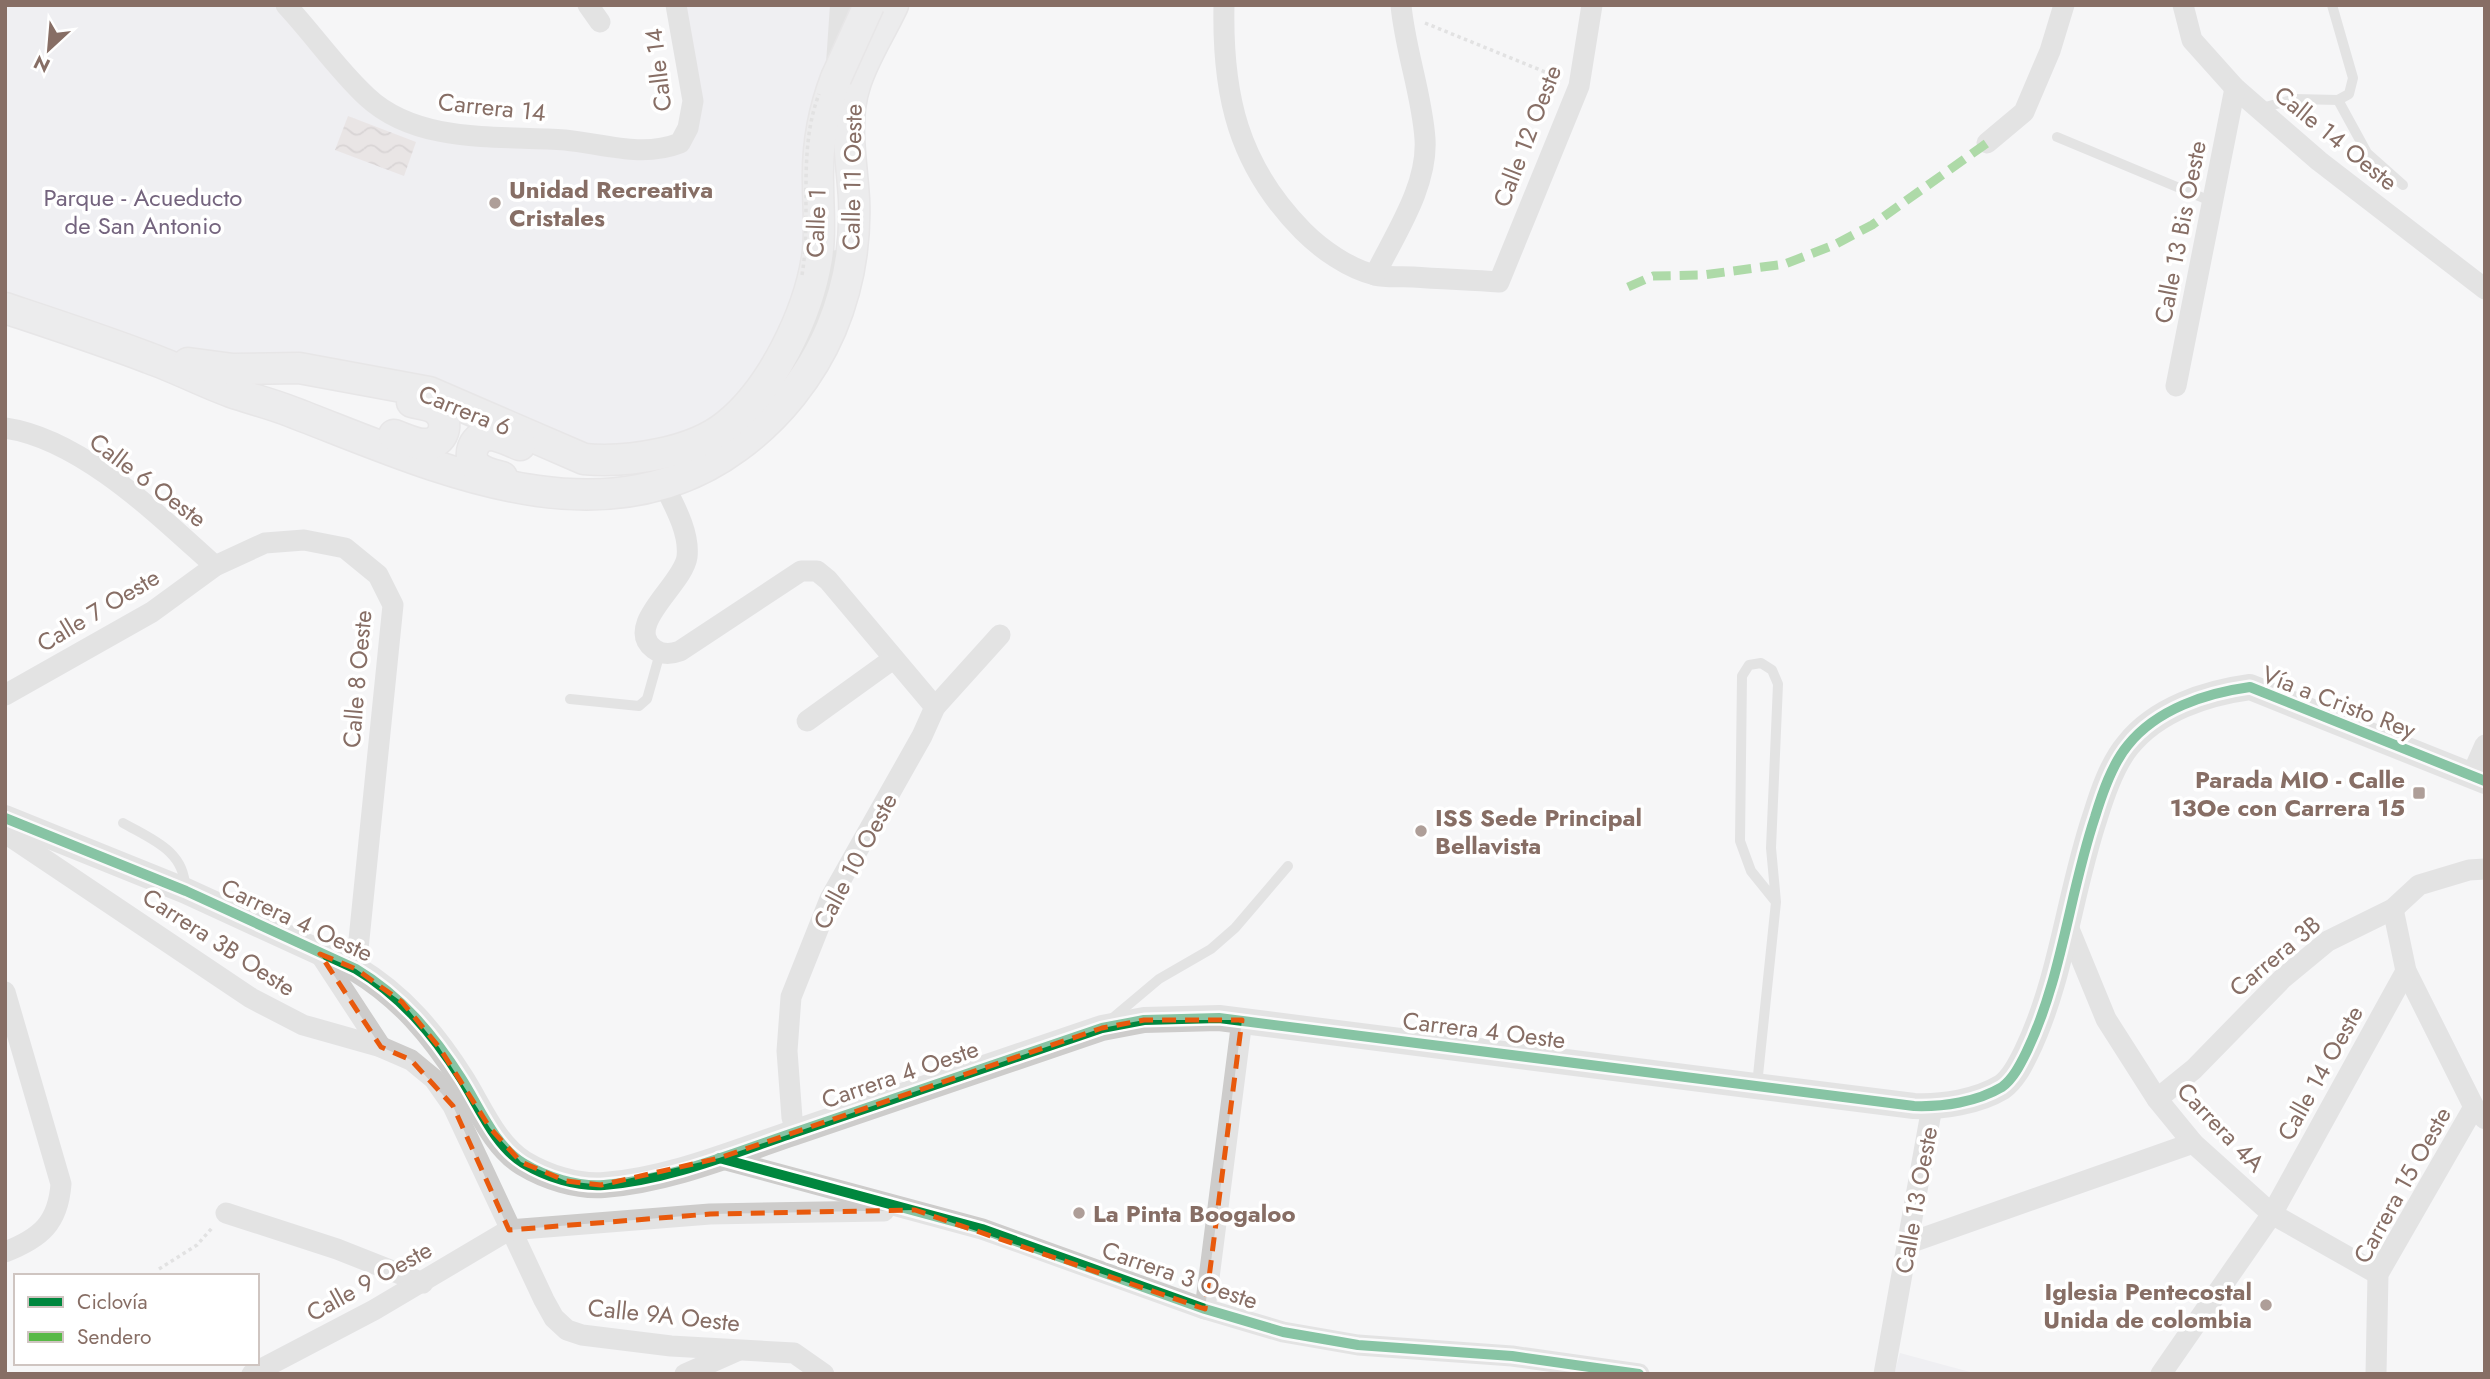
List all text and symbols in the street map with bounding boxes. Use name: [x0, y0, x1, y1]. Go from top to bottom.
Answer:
north arrow: [14, 14, 84, 84]
street label: Calle 14: [636, 26, 680, 114]
text: N: [29, 48, 54, 79]
street label: Calle 12 Oeste: [1484, 60, 1570, 212]
street label: Calle 14 Oeste: [2267, 77, 2405, 199]
street label: Carrera 14: [436, 84, 548, 130]
street label: Calle 11 Oeste: [833, 103, 871, 251]
street label: Calle 13 Bis Oeste: [2145, 138, 2215, 326]
place label: Unidad Recreativa Cristales: [509, 172, 713, 235]
park label: Parque - Acueducto de San Antonio: [44, 180, 242, 243]
street label: Calle 1: [797, 188, 835, 258]
marker: Unidad Recreativa Cristales: [487, 195, 503, 211]
street label: Carrera 6: [413, 376, 517, 444]
street label: Calle 6 Oeste: [82, 424, 214, 536]
street label: Calle 7 Oeste: [30, 560, 166, 660]
street label: Calle 8 Oeste: [334, 609, 380, 749]
street label: Vía a Cristo Rey: [2257, 657, 2421, 748]
place label: Parada MIO - Calle 13Oe con Carrera 15: [2170, 762, 2405, 825]
marker: Parada MIO - Calle 13Oe con Carrera 15: [2411, 785, 2427, 801]
street label: Calle 10 Oeste: [804, 787, 906, 935]
place label: ISS Sede Principal Bellavista: [1435, 800, 1642, 863]
marker: ISS Sede Principal Bellavista: [1413, 823, 1429, 839]
street label: Carrera 4 Oeste: [215, 870, 379, 970]
street label: Carrera 3B Oeste: [136, 879, 302, 1005]
street label: Carrera 3B: [2222, 907, 2328, 1005]
street label: Calle 14 Oeste: [2268, 999, 2372, 1147]
street label: Carrera 4 Oeste: [1401, 1003, 1567, 1057]
street label: Carrera 4 Oeste: [817, 1031, 983, 1117]
street label: Carrera 4A: [2169, 1074, 2273, 1180]
street label: Carrera 15 Oeste: [2344, 1100, 2460, 1270]
street label: Calle 13 Oeste: [1886, 1124, 1946, 1276]
place label: La Pinta Boogaloo: [1093, 1196, 1296, 1231]
marker: La Pinta Boogaloo: [1071, 1205, 1087, 1221]
street label: Calle 9 Oeste: [300, 1232, 438, 1330]
street label: Carrera 3 Oeste: [1097, 1232, 1263, 1318]
legend: [14, 1274, 259, 1365]
place label: Iglesia Pentecostal Unida de colombia: [2043, 1274, 2252, 1337]
text: Ciclovía: [77, 1287, 148, 1317]
street label: Calle 9A Oeste: [586, 1290, 742, 1340]
marker: Iglesia Pentecostal Unida de colombia: [2258, 1297, 2274, 1313]
text: Sendero: [77, 1322, 152, 1352]

